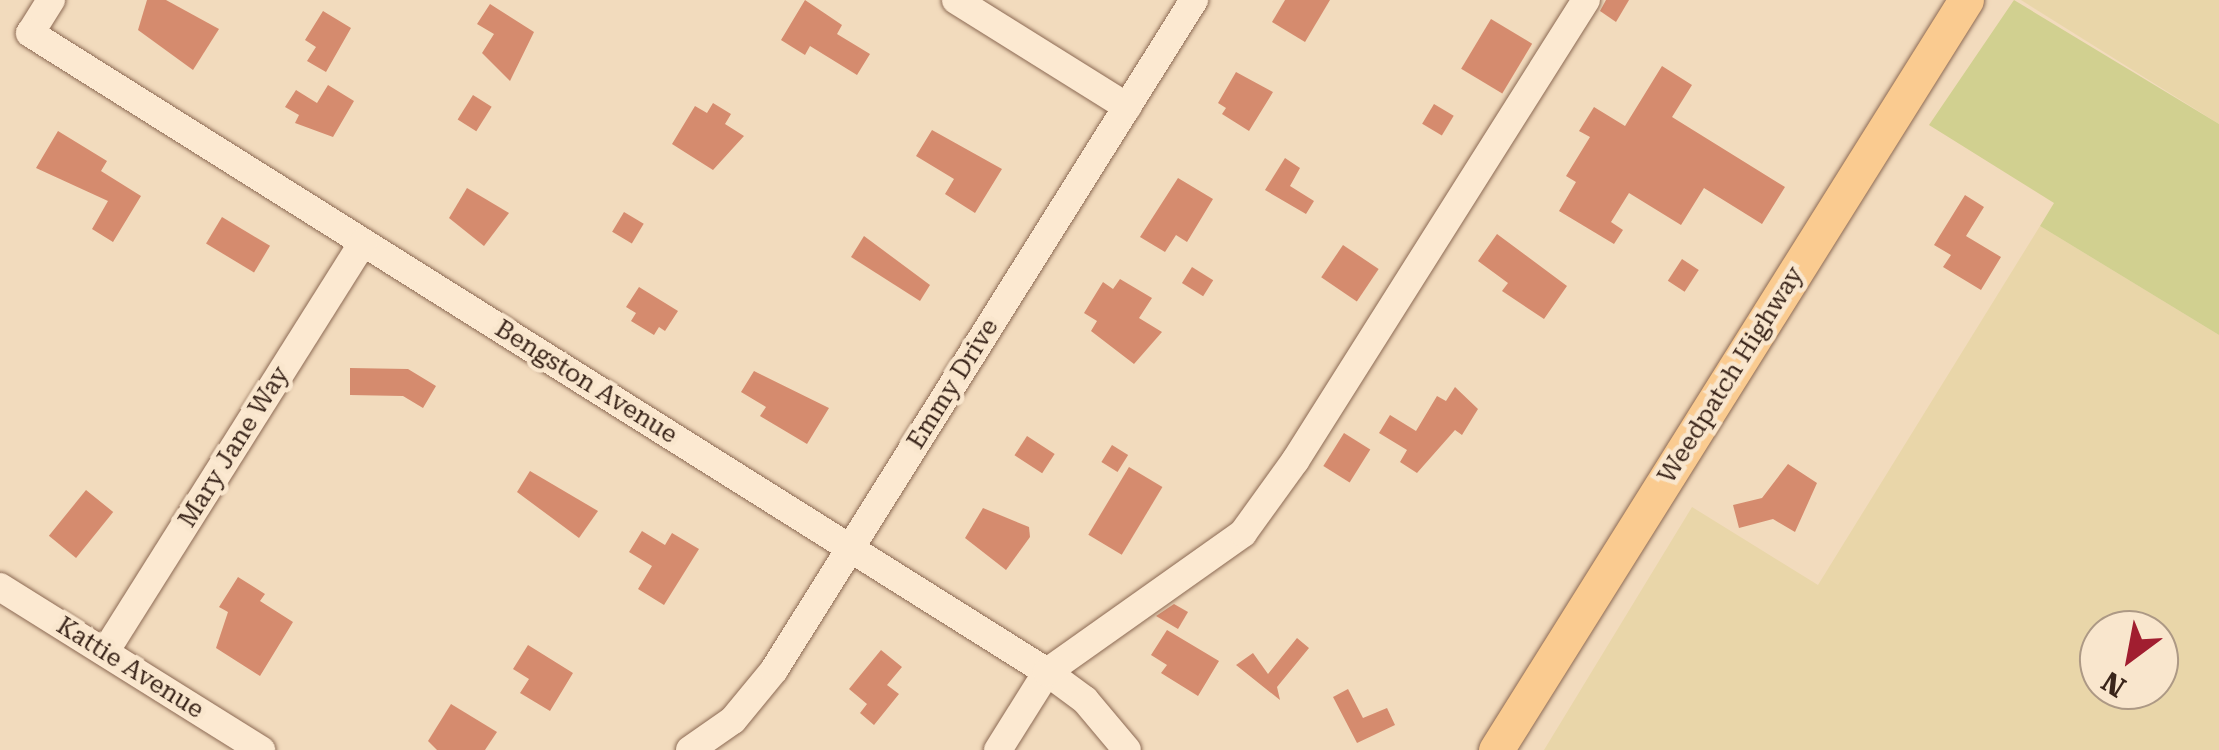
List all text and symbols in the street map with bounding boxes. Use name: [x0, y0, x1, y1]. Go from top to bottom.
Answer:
street label: Weedpatch Highway: [1652, 261, 1810, 489]
street label: Emmy Drive: [901, 313, 1005, 455]
street label: Bengston Avenue: [489, 314, 683, 450]
street label: Mary Jane Way: [172, 361, 296, 533]
north arrow: [2079, 610, 2179, 710]
street label: Kattie Avenue: [51, 611, 209, 725]
text: N: [2096, 664, 2132, 704]

